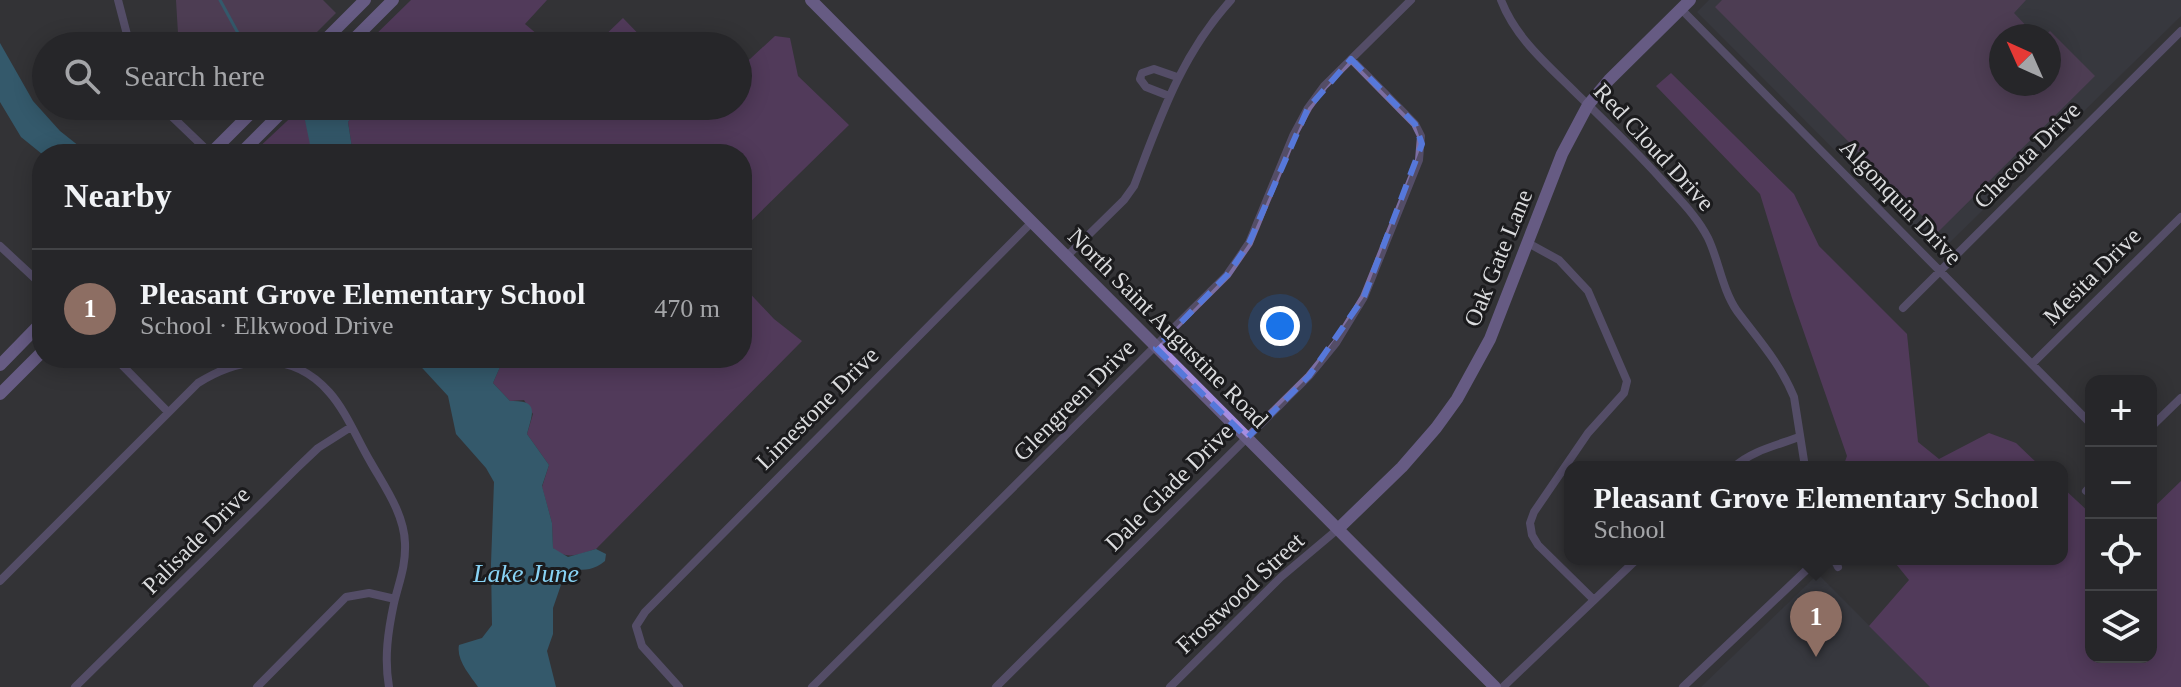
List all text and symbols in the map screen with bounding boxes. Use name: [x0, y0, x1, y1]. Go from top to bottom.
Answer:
north arrow: [1989, 24, 2061, 96]
search box: [32, 32, 752, 120]
icon: search: [60, 54, 104, 98]
text: Search here: [124, 59, 265, 92]
street label: Red Cloud Drive: [1589, 78, 1719, 216]
street label: Checota Drive: [1969, 97, 2085, 213]
street label: Algonquin Drive: [1835, 134, 1967, 270]
text: Nearby: [64, 177, 172, 214]
street label: Oak Gate Lane: [1459, 186, 1537, 330]
street label: Mesita Drive: [2038, 222, 2146, 330]
street label: North Saint Augustine Road: [1063, 223, 1273, 433]
text: Pleasant Grove Elementary School: [140, 277, 585, 310]
text: 1: [84, 294, 97, 323]
text: 470 m: [654, 294, 720, 323]
your location: [1260, 306, 1300, 346]
text: School · Elkwood Drive: [140, 311, 393, 340]
street label: Glengreen Drive: [1008, 334, 1140, 466]
street label: Limestone Drive: [751, 342, 883, 474]
map controls: [2085, 375, 2157, 663]
button: +: [2085, 375, 2157, 447]
street label: Dale Glade Drive: [1100, 418, 1238, 556]
button: −: [2085, 447, 2157, 519]
popup: [1564, 461, 2068, 565]
street label: Palisade Drive: [137, 481, 255, 599]
text: Pleasant Grove Elementary School: [1593, 481, 2039, 514]
text: School: [1593, 515, 1666, 544]
button: locate: [2085, 519, 2157, 591]
street label: Frostwood Street: [1171, 527, 1309, 659]
water label: Lake June: [472, 559, 579, 588]
pin: 1: [1790, 591, 1842, 657]
button: layers: [2085, 591, 2157, 663]

